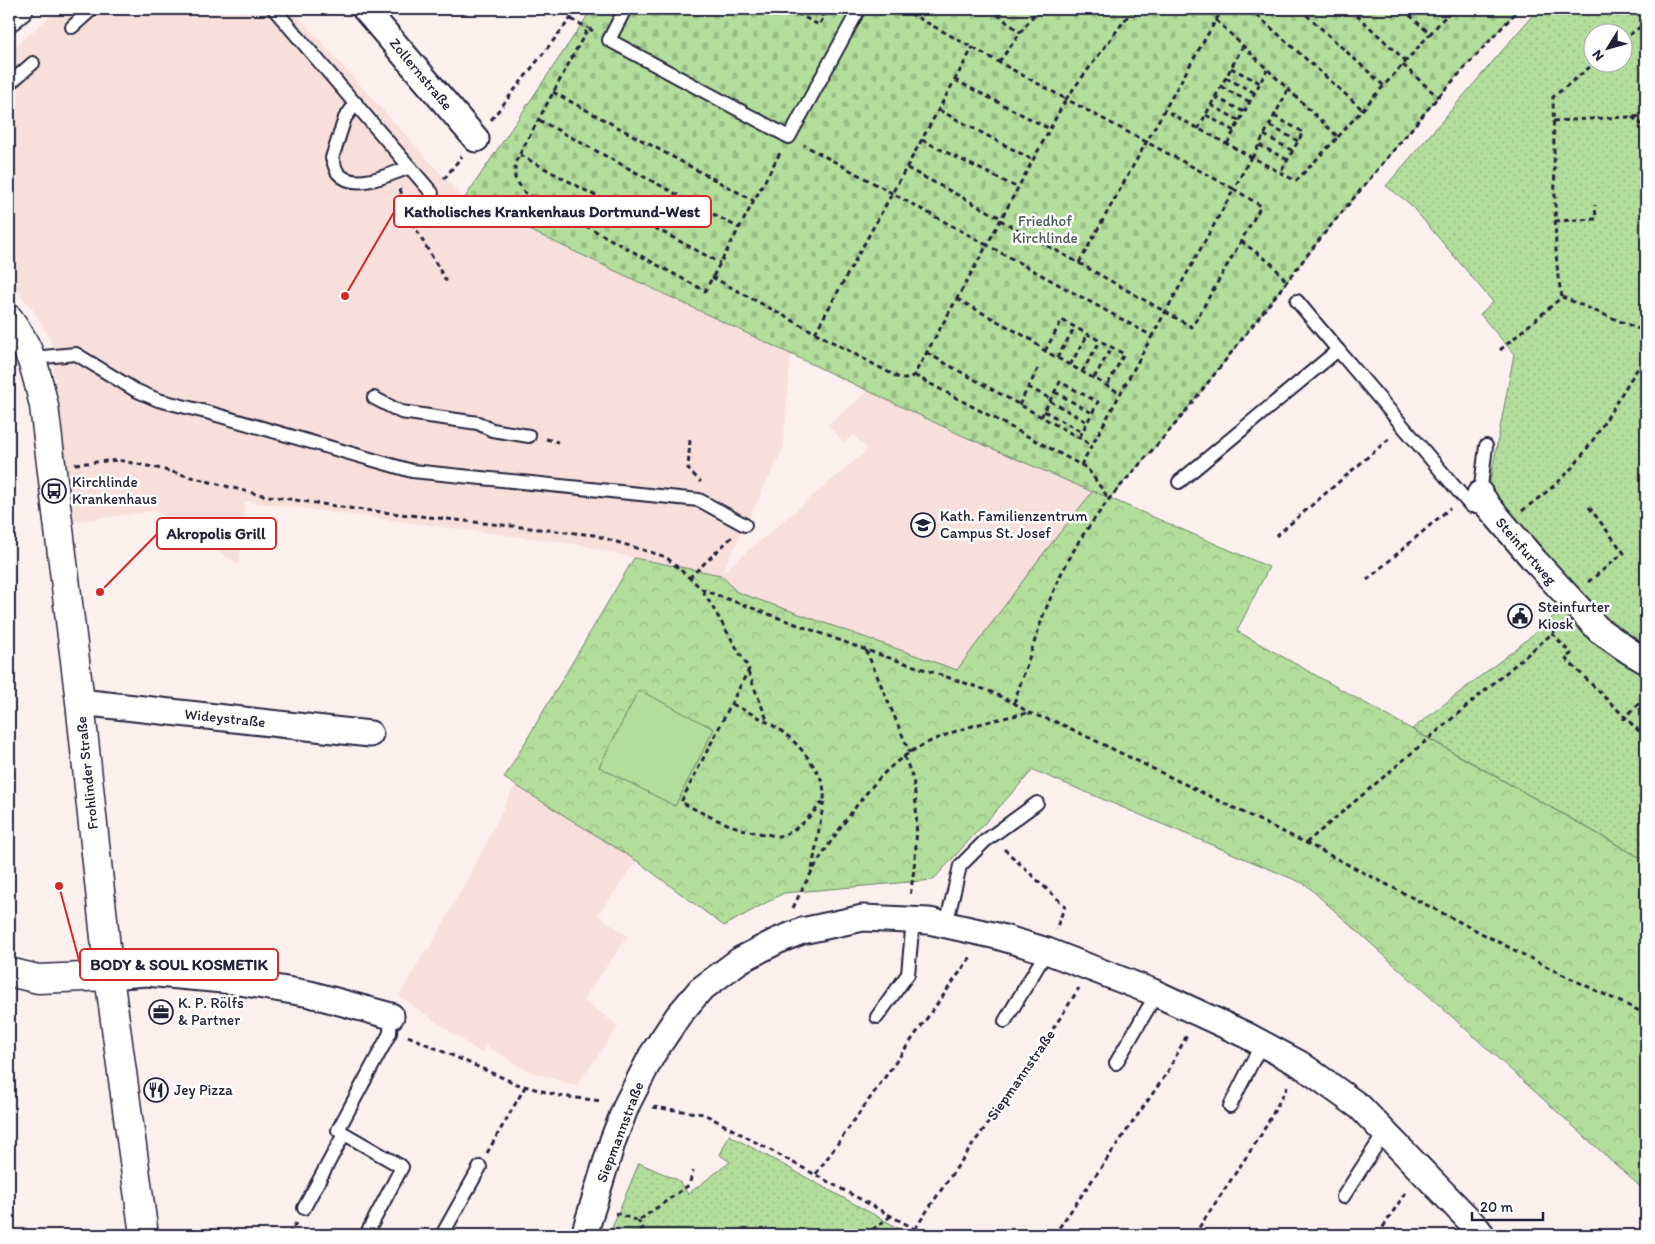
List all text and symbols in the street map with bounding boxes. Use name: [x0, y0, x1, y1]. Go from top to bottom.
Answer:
north arrow: [1582, 22, 1632, 72]
street label: Zollernstraße: [386, 34, 456, 114]
text: N: [1588, 47, 1608, 64]
callout: Katholisches Krankenhaus Dortmund-West: [394, 196, 711, 227]
text: Katholisches Krankenhaus Dortmund-West: [404, 202, 700, 221]
park label: Friedhof Kirchlinde: [1012, 212, 1078, 247]
place label: Kirchlinde Krankenhaus: [72, 473, 157, 508]
bus stop icon: Kirchlinde Krankenhaus: [41, 478, 67, 504]
place label: Kath. Familienzentrum Campus St. Josef: [940, 507, 1088, 542]
school or university icon: Kath. Familienzentrum Campus St. Josef: [910, 512, 936, 538]
street label: Steinfurtweg: [1492, 514, 1560, 589]
callout: Akropolis Grill: [157, 518, 276, 549]
text: Akropolis Grill: [165, 524, 266, 544]
place label: Steinfurter Kiosk: [1538, 598, 1610, 633]
public building icon: Steinfurter Kiosk: [1507, 603, 1533, 629]
street label: Wideystraße: [184, 705, 266, 731]
street label: Frohlinder Straße: [72, 715, 102, 831]
callout: BODY & SOUL KOSMETIK: [80, 949, 278, 980]
text: BODY & SOUL KOSMETIK: [90, 955, 268, 974]
place label: K. P. Rölfs & Partner: [178, 994, 244, 1029]
office icon: K. P. Rölfs & Partner: [148, 999, 174, 1025]
street label: Siepmannstraße: [983, 1026, 1059, 1124]
restaurant icon: Jey Pizza: [143, 1077, 169, 1103]
street label: Siepmannstraße: [593, 1079, 647, 1185]
place label: Jey Pizza: [174, 1081, 233, 1099]
scale bar: [1472, 1189, 1544, 1221]
text: 20 m: [1480, 1198, 1514, 1216]

